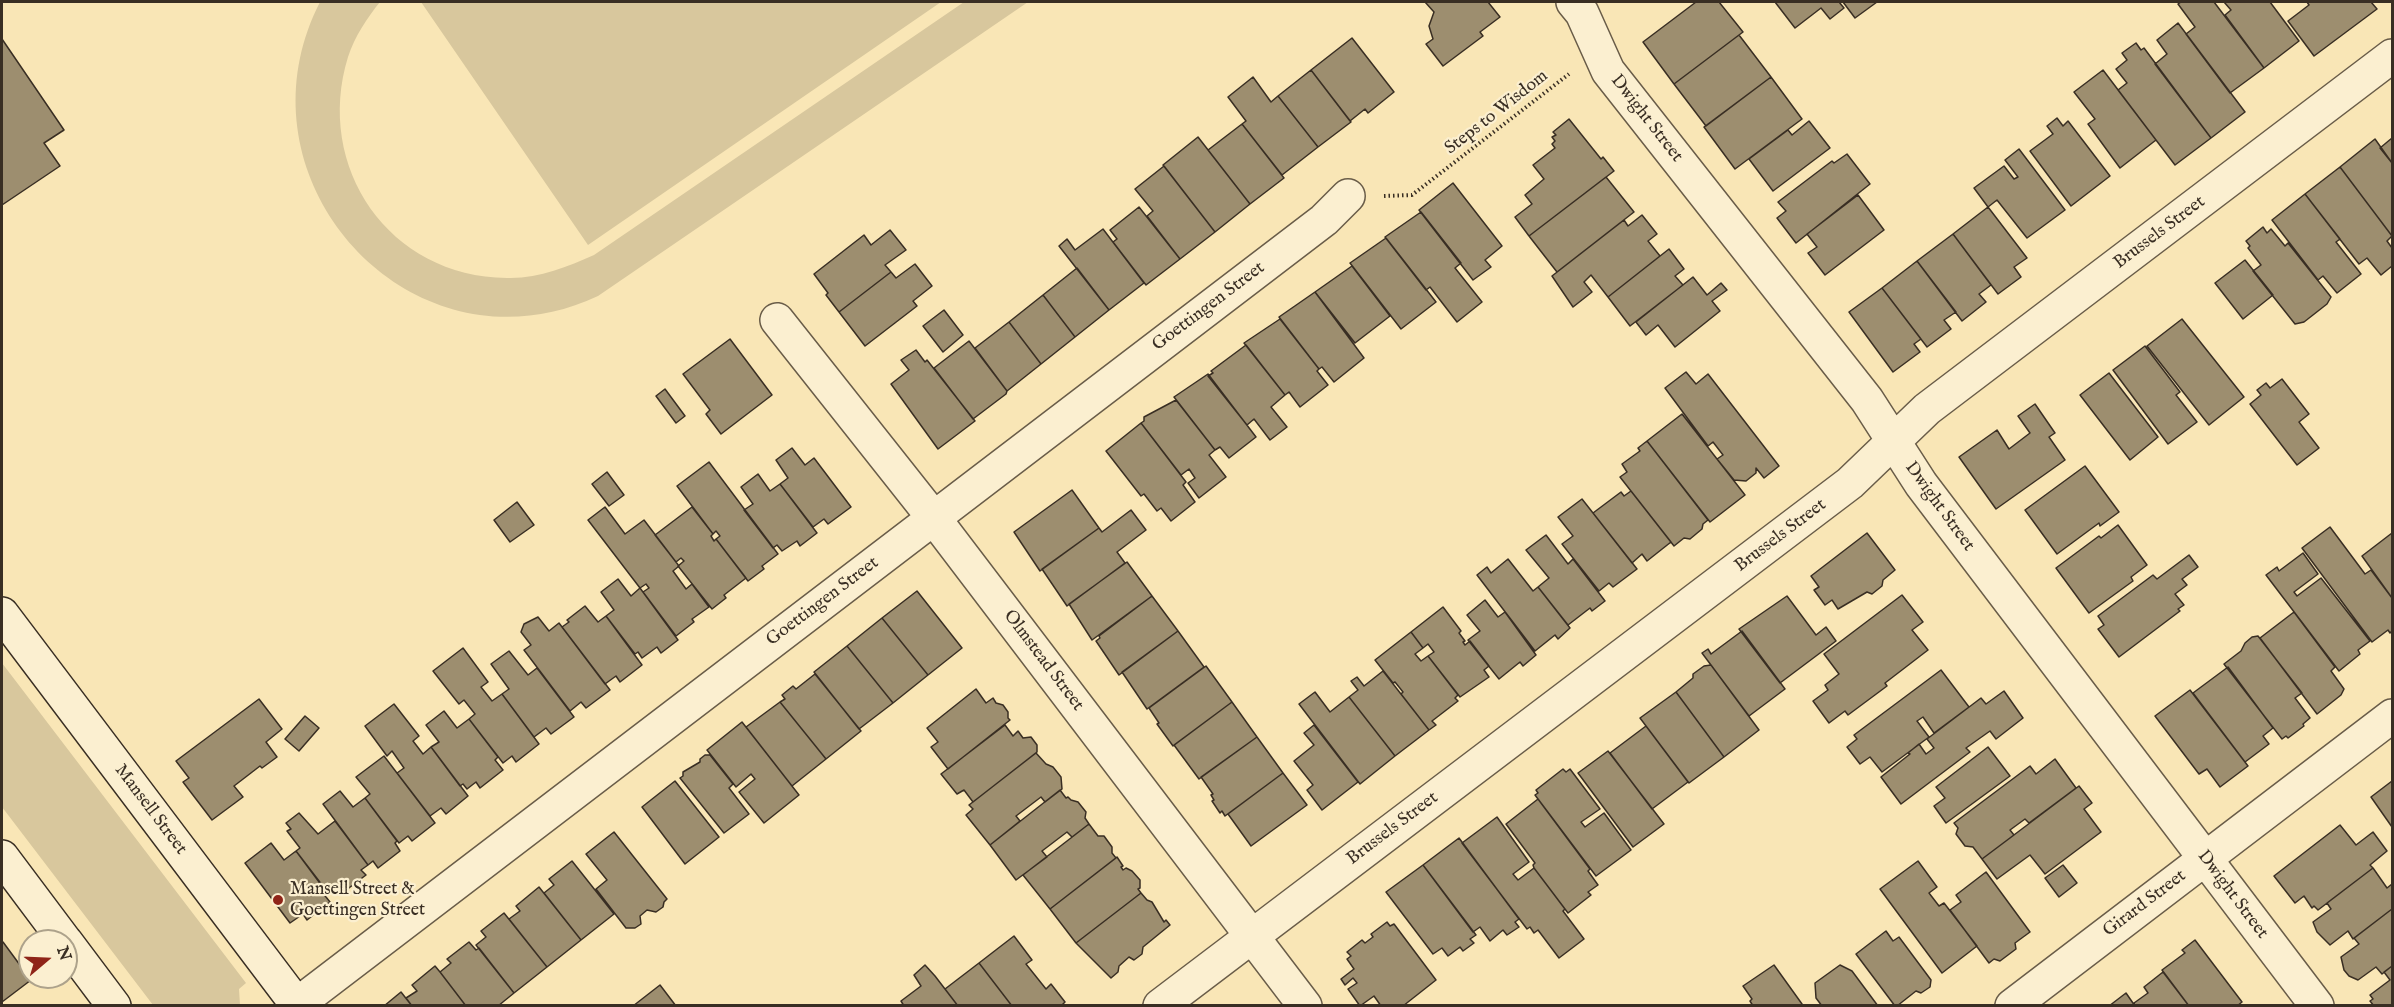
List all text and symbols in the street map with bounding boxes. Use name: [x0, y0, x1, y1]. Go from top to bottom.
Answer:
street label: Steps to Wisdom: [1441, 66, 1553, 160]
street label: Dwight Street: [1605, 71, 1687, 167]
street label: Brussels Street: [2110, 192, 2210, 274]
street label: Goettingen Street: [1148, 258, 1270, 356]
street label: Dwight Street: [1899, 458, 1979, 556]
street label: Brussels Street: [1731, 495, 1831, 577]
street label: Goettingen Street: [762, 553, 884, 651]
street label: Olmstead Street: [998, 606, 1088, 716]
street label: Mansell Street: [109, 761, 191, 859]
street label: Brussels Street: [1343, 788, 1443, 870]
street label: Dwight Street: [2192, 846, 2272, 944]
street label: Girard Street: [2099, 866, 2191, 942]
place label: Mansell Street & Goettingen Street: [290, 879, 425, 922]
marker: Mansell Street & Goettingen Street: [271, 893, 285, 907]
north arrow: [18, 929, 78, 989]
text: N: [51, 944, 75, 964]

